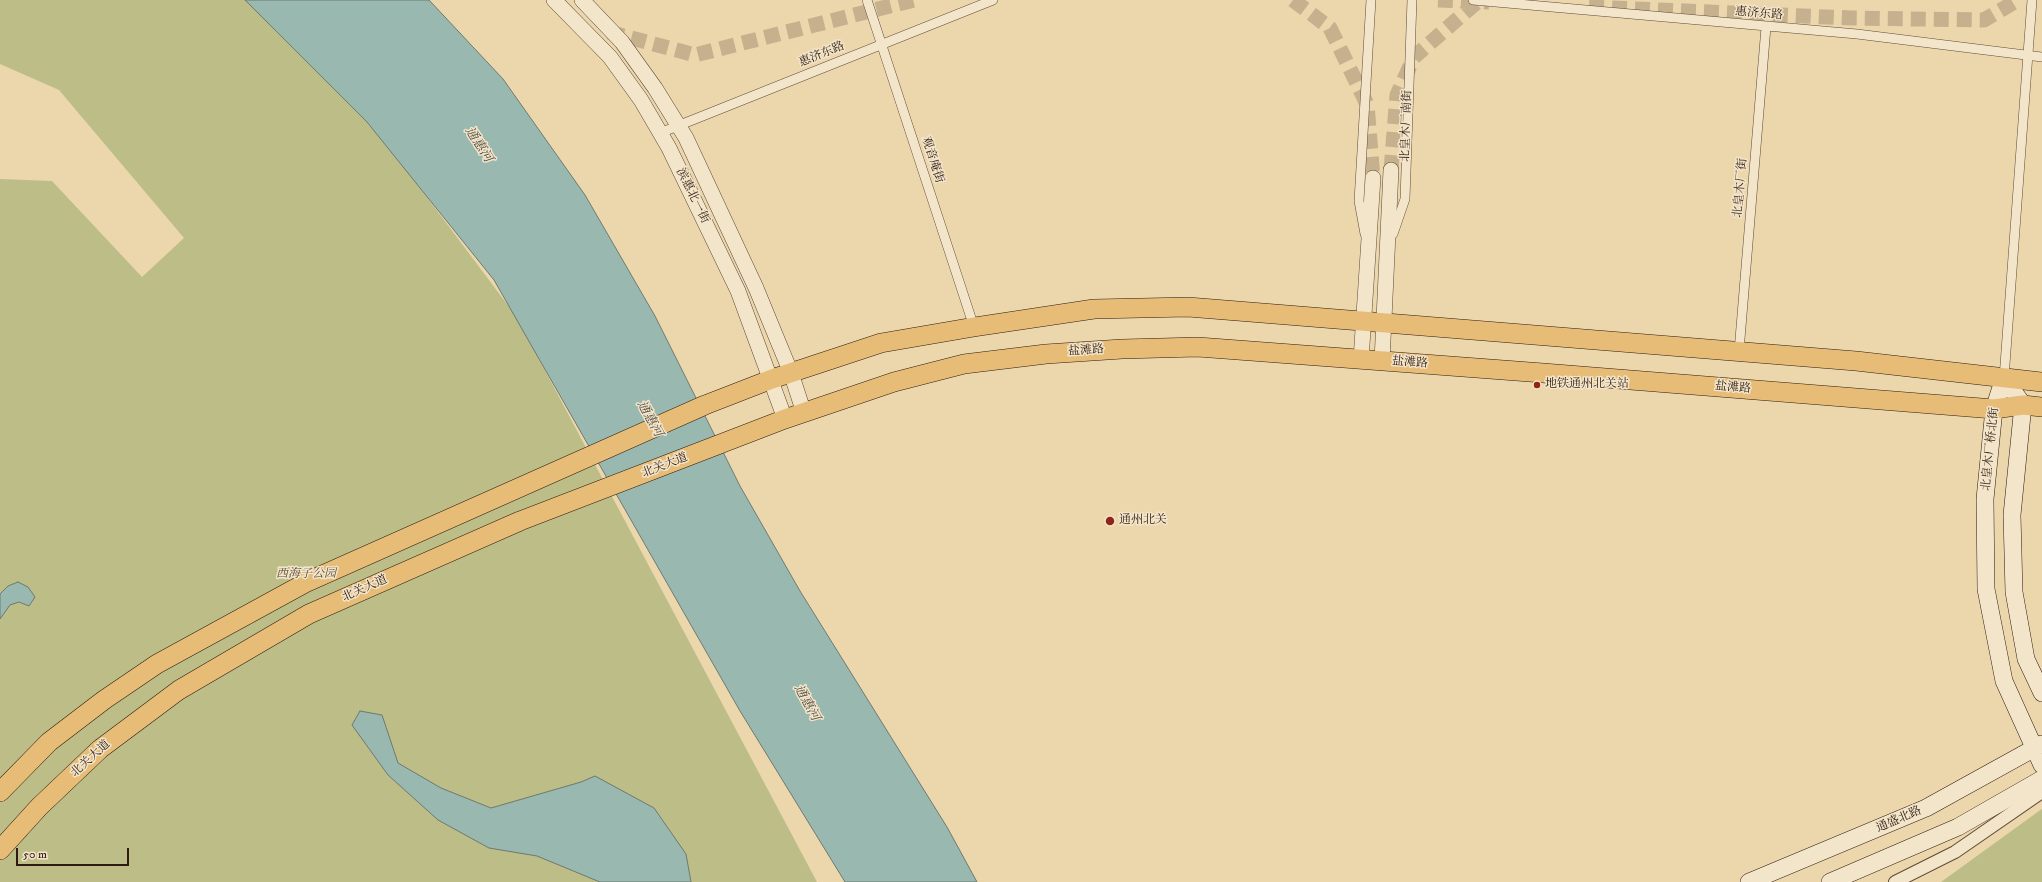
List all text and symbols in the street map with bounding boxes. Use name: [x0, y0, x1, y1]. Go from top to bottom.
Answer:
street label: 惠济东路: [1734, 5, 1784, 23]
street label: 惠济东路: [797, 39, 847, 71]
street label: 北皇木厂南街: [1399, 90, 1415, 162]
water label: 通惠河: [461, 124, 495, 166]
street label: 观音庵街: [918, 135, 946, 185]
street label: 北皇木厂街: [1731, 157, 1751, 219]
street label: 滨惠北一街: [672, 166, 712, 226]
street label: 盐滩路: [1068, 343, 1104, 359]
street label: 盐滩路: [1392, 355, 1428, 371]
place label: 地铁通州北关站: [1545, 378, 1629, 392]
street label: 盐滩路: [1714, 379, 1752, 397]
marker: 地铁通州北关站: [1532, 380, 1542, 390]
water label: 通惠河: [633, 398, 665, 440]
street label: 北皇木厂桥北街: [1979, 406, 2003, 492]
street label: 北关大道: [640, 451, 690, 481]
place label: 通州北关: [1119, 514, 1167, 528]
marker: 通州北关: [1104, 515, 1116, 527]
park label: 西海子公园: [276, 568, 336, 582]
street label: 北关大道: [340, 573, 390, 605]
water label: 通惠河: [790, 682, 822, 724]
street label: 北关大道: [68, 738, 114, 780]
street label: 通盛北路: [1874, 804, 1924, 836]
scale bar: [18, 840, 131, 866]
text: 50 m: [23, 847, 47, 862]

